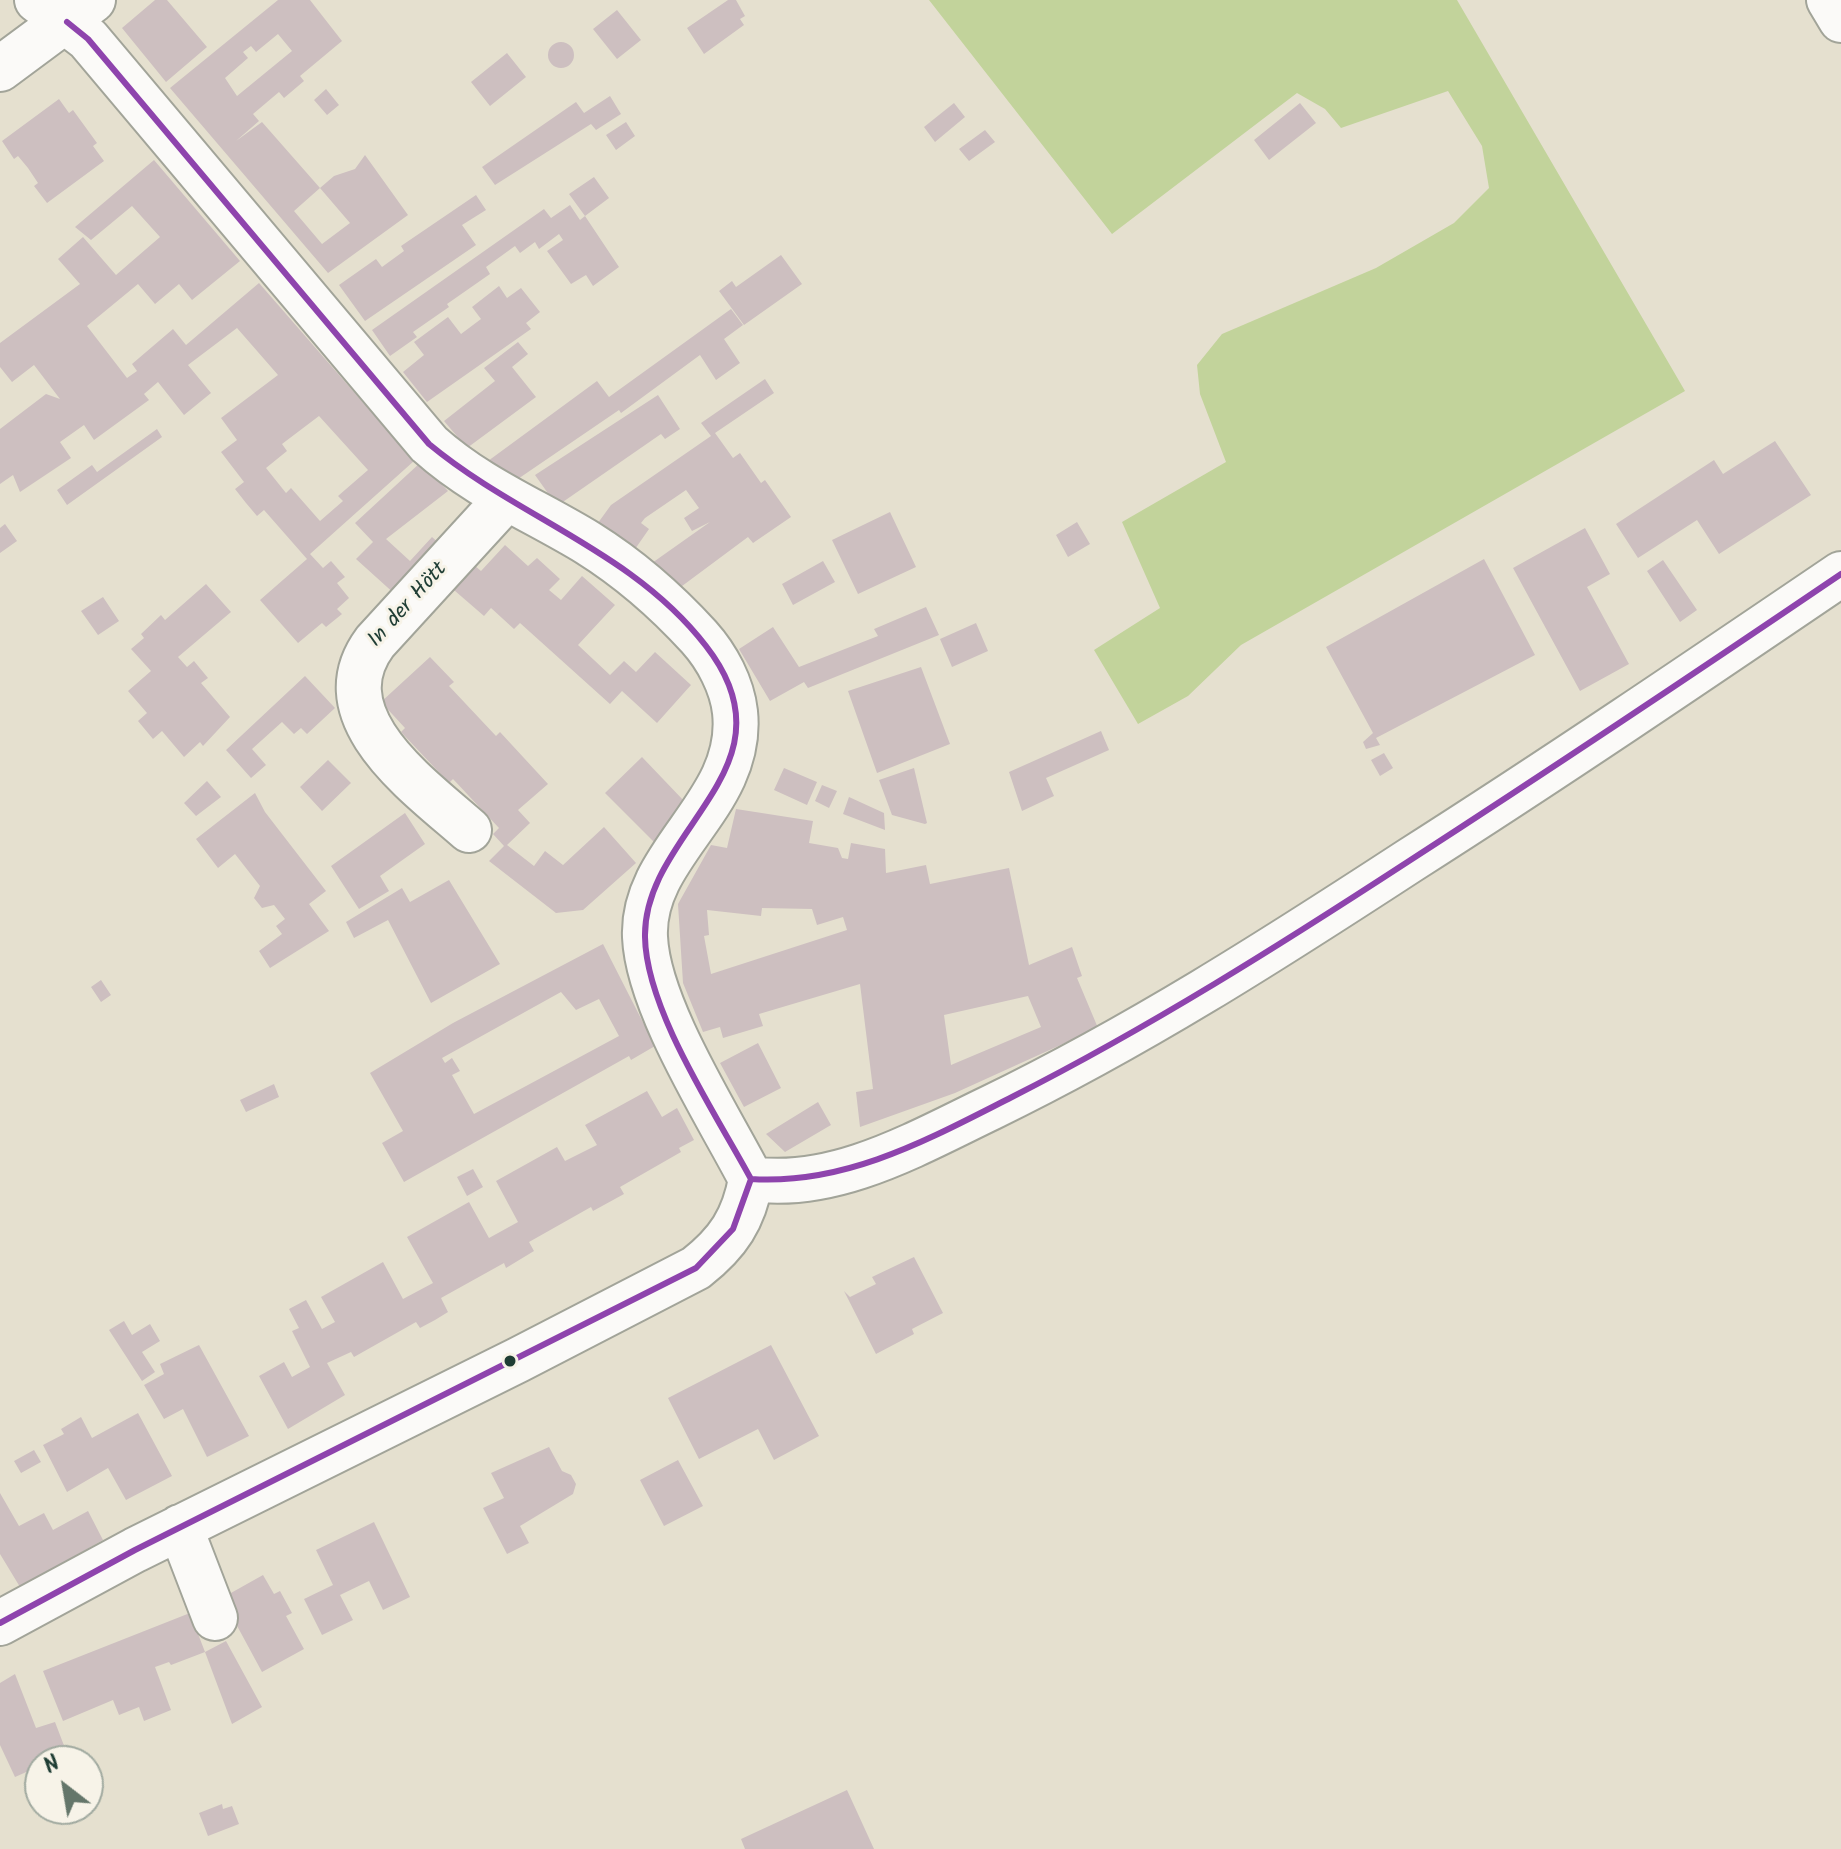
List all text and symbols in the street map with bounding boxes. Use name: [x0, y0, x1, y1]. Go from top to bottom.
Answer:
street label: In der Hött: [364, 558, 454, 654]
unlabelled marker: [502, 1353, 518, 1369]
north arrow: [24, 1745, 104, 1825]
text: N: [37, 1747, 67, 1784]

